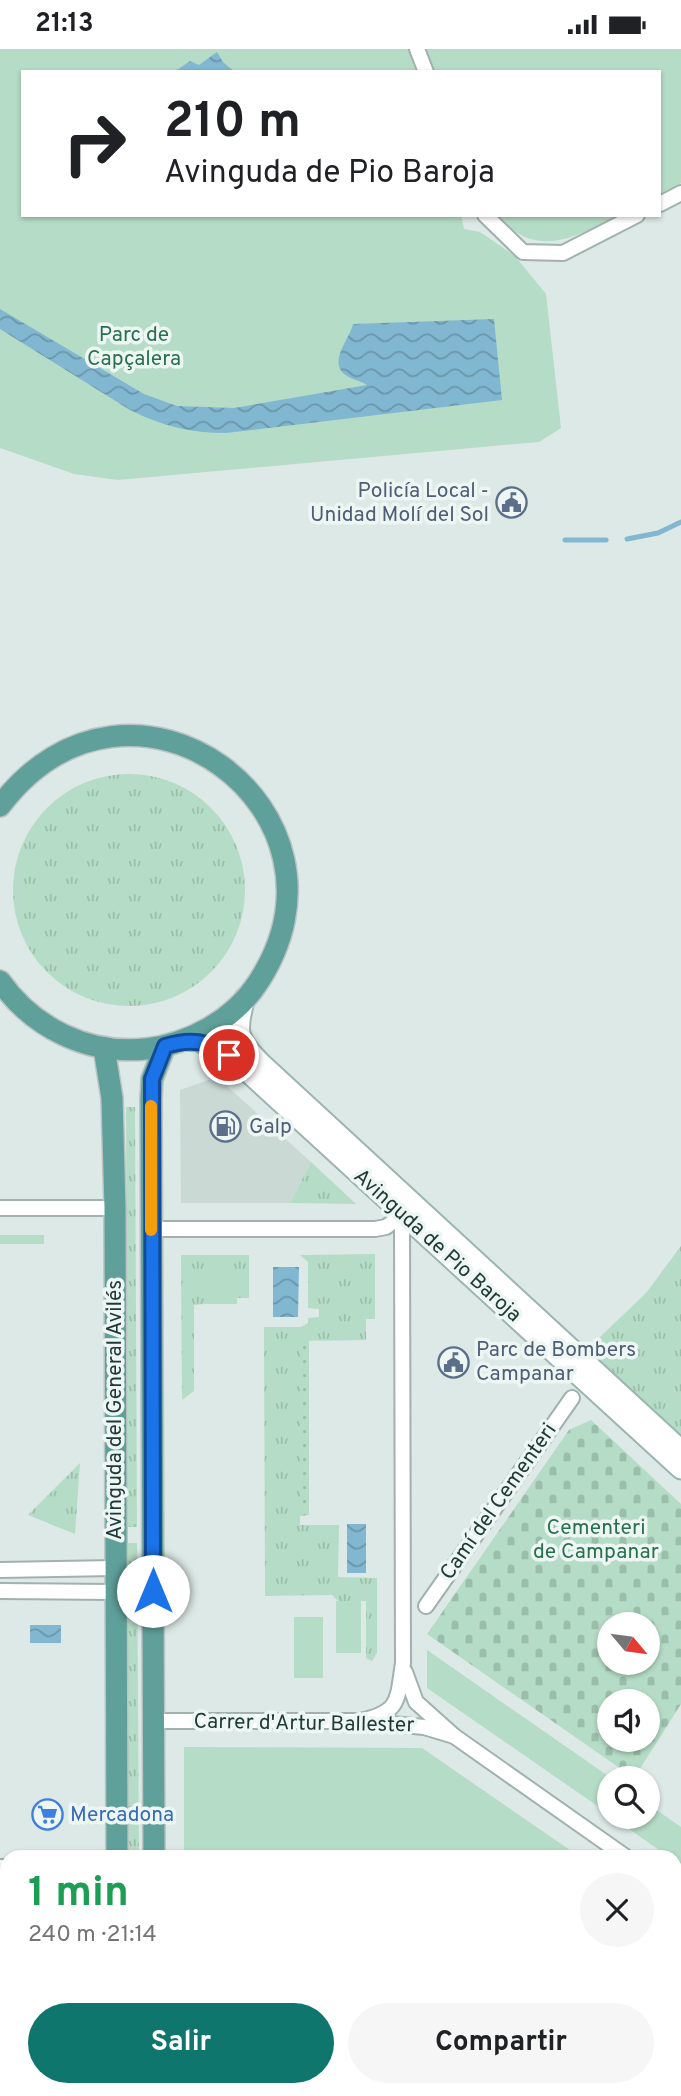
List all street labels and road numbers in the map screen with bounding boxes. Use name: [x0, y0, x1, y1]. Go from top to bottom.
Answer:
street label: Avinguda de Pio Baroja: [347, 1163, 527, 1329]
street label: Avinguda del General Avilés: [102, 1280, 129, 1540]
street label: Camí del Cementeri: [435, 1418, 563, 1586]
street label: Carrer d'Artur Ballester: [193, 1709, 415, 1739]

